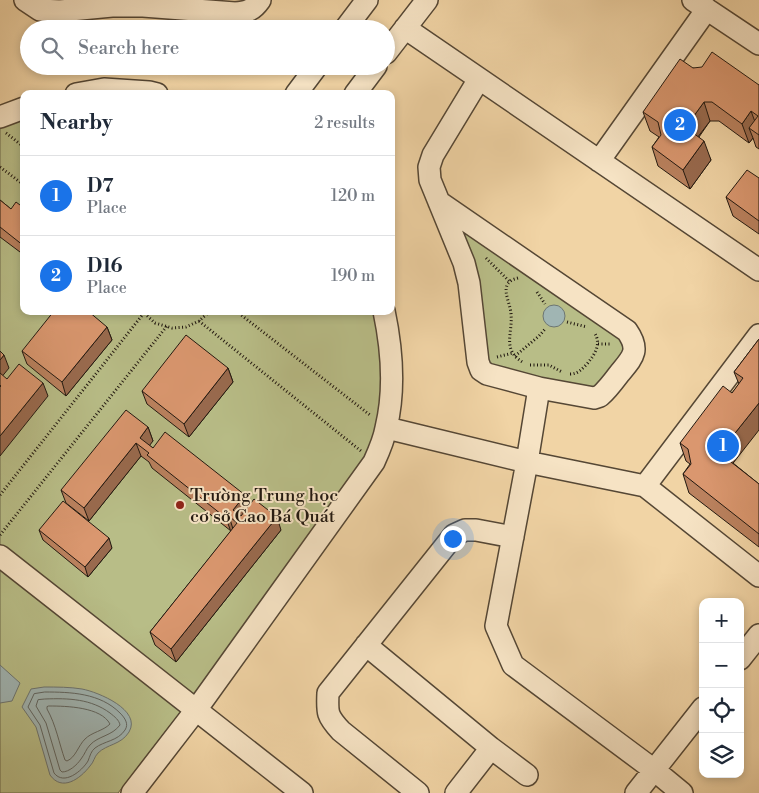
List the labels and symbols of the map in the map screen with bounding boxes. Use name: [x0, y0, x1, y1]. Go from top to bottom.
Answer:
pin: 2: [664, 106, 696, 144]
pin: 1: [707, 427, 739, 465]
place label: Trường Trung học cơ sở Cao Bá Quát: [190, 484, 338, 528]
marker: Trường Trung học cơ sở Cao Bá Quát: [174, 499, 186, 511]
your location: [440, 526, 466, 552]

